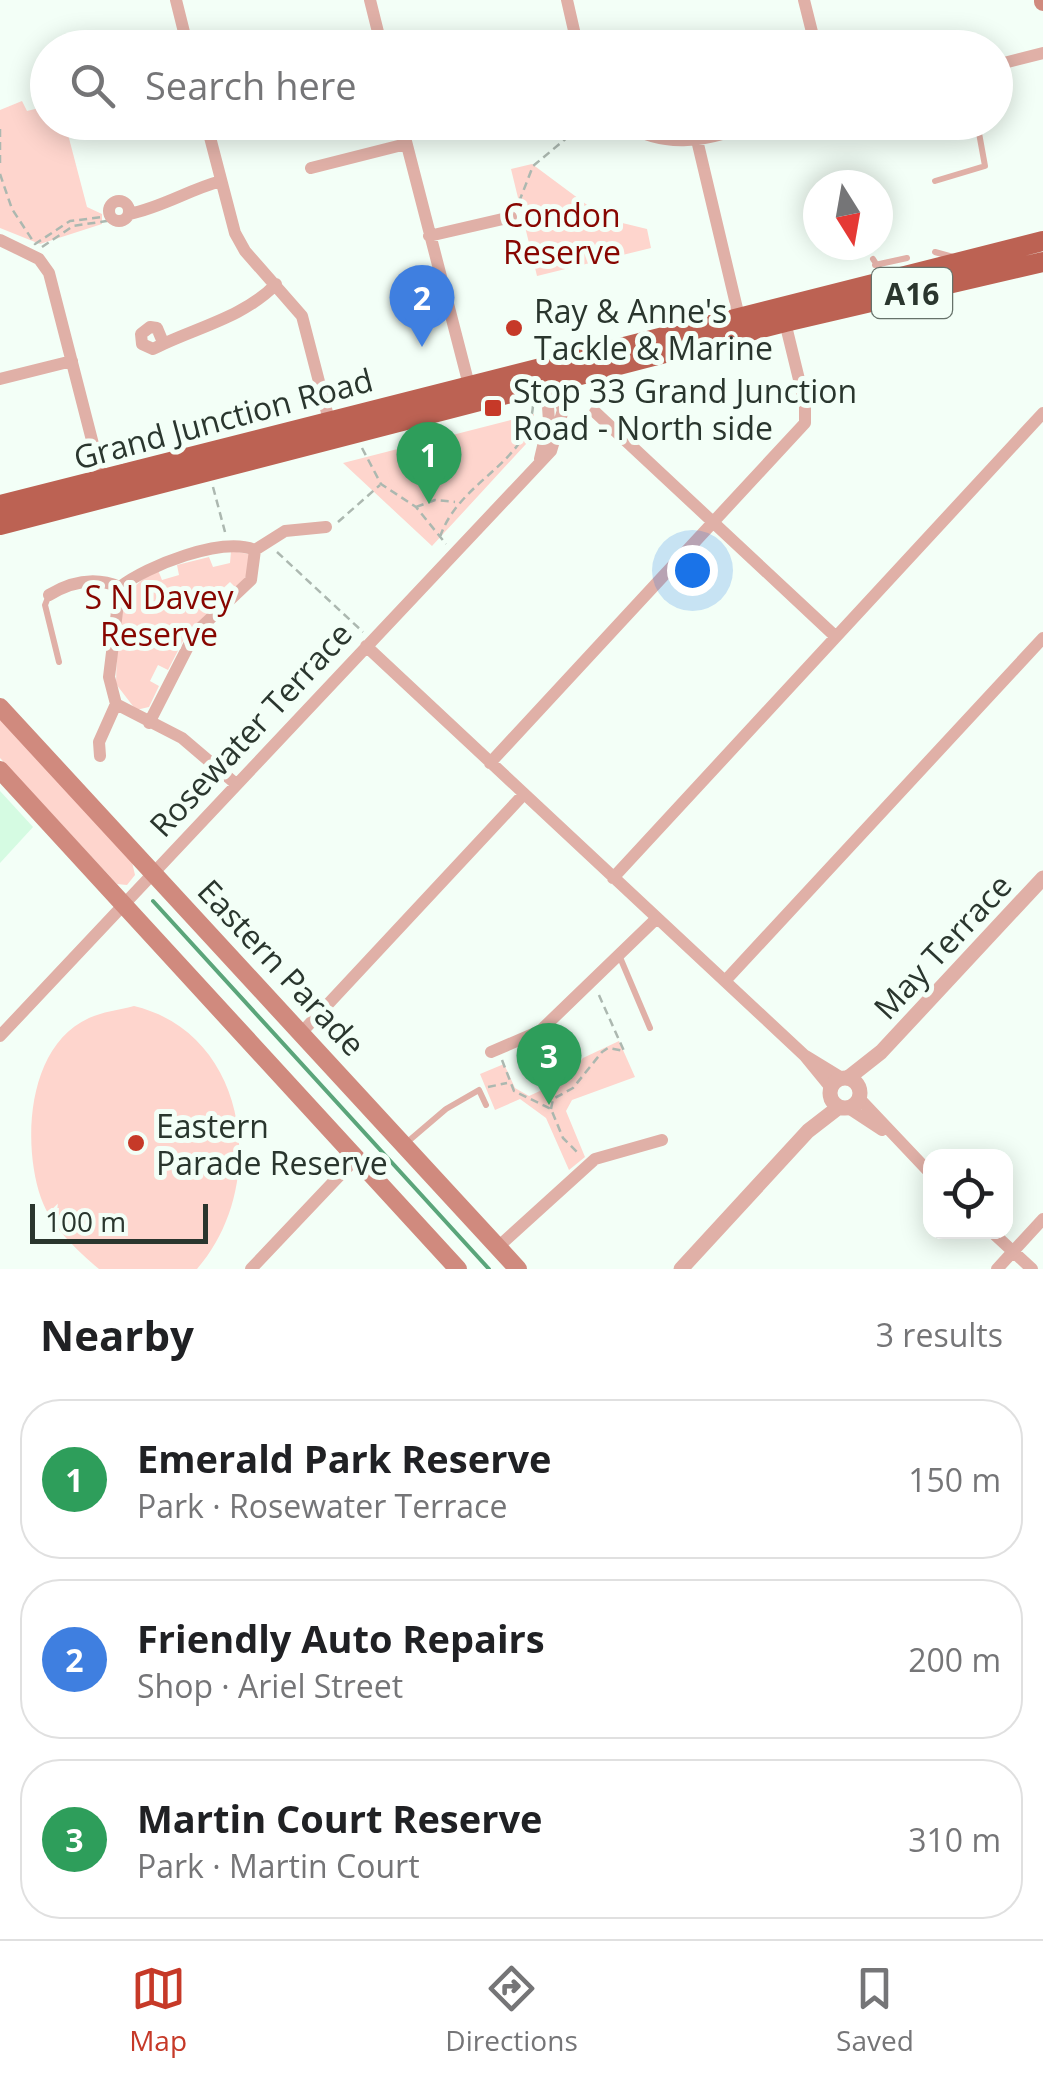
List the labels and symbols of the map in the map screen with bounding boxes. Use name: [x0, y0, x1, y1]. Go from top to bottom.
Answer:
north arrow: [803, 170, 893, 260]
park label: Condon Reserve: [503, 193, 621, 273]
pin: 2: [390, 264, 454, 347]
road number: A16: [872, 268, 952, 318]
place label: Ray & Anne's Tackle & Marine: [534, 289, 773, 369]
marker: Ray & Anne's Tackle & Marine: [503, 317, 525, 339]
street label: Grand Junction Road: [69, 357, 377, 479]
place label: Stop 33 Grand Junction Road - North side: [513, 369, 857, 449]
marker: Stop 33 Grand Junction Road - North side: [482, 397, 504, 419]
pin: 1: [396, 422, 462, 504]
your location: [667, 545, 718, 596]
park label: S N Davey Reserve: [84, 575, 235, 655]
street label: Rosewater Terrace: [139, 613, 361, 845]
street label: May Terrace: [864, 864, 1020, 1028]
street label: Eastern Parade: [189, 869, 375, 1065]
pin: 3: [516, 1022, 582, 1105]
place label: Eastern Parade Reserve: [156, 1104, 388, 1184]
marker: Eastern Parade Reserve: [125, 1132, 147, 1154]
scale bar: [30, 1199, 208, 1244]

